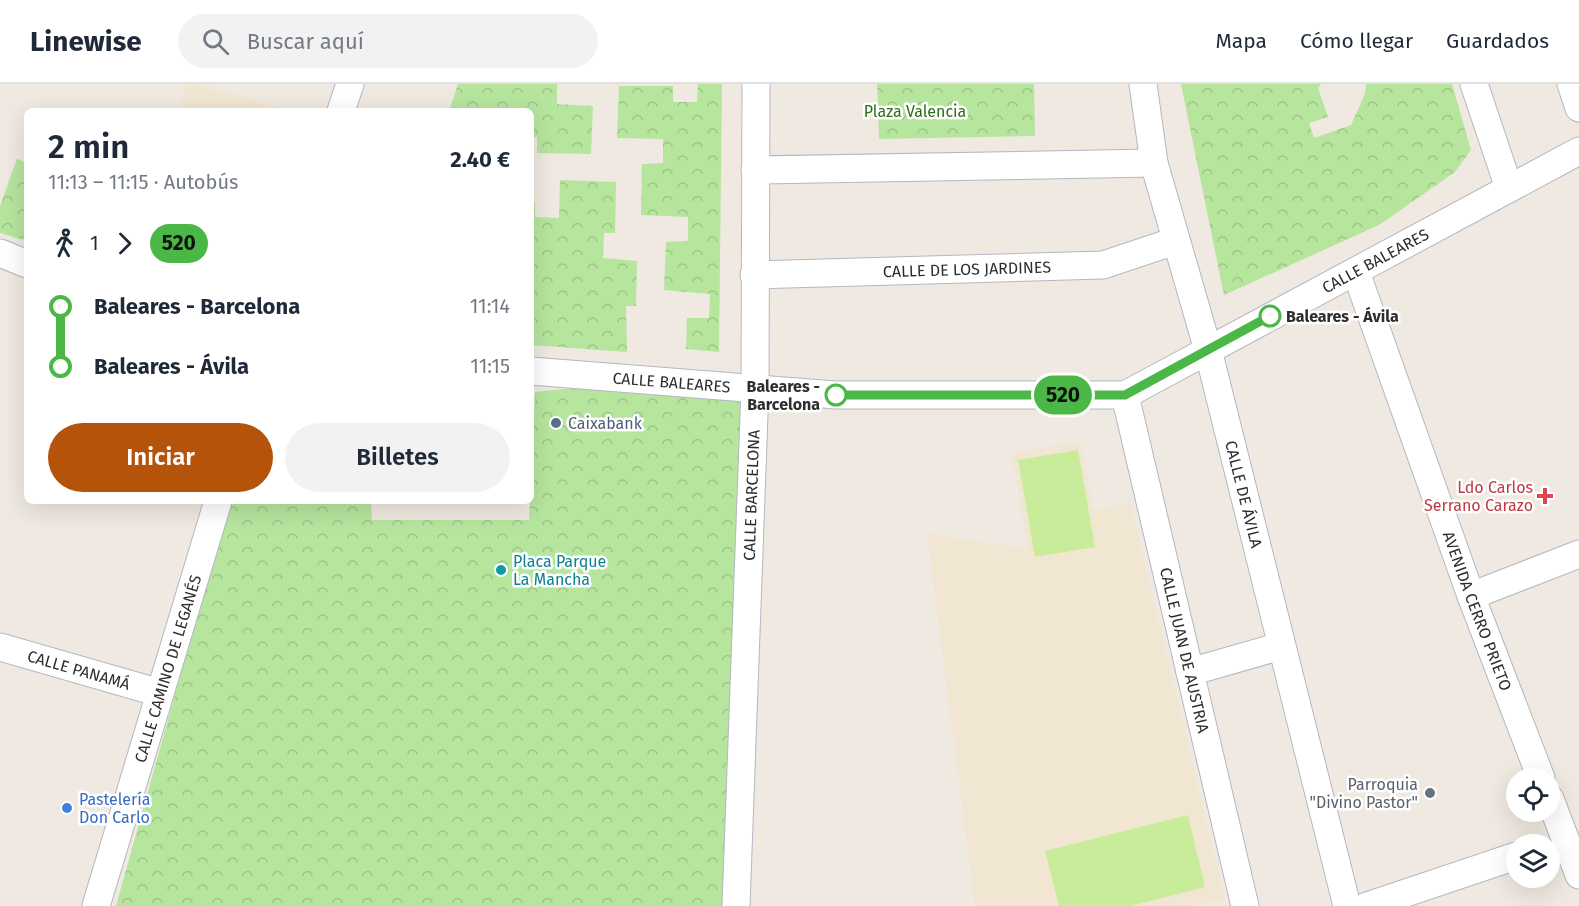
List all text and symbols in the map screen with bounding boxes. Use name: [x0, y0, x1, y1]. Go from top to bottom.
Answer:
search box: [178, 14, 598, 68]
text: Linewise: [30, 25, 142, 58]
icon: search: [199, 25, 232, 58]
text: Buscar aquí: [247, 28, 364, 55]
text: Mapa: [1215, 28, 1267, 54]
text: Cómo llegar: [1300, 28, 1413, 54]
text: Guardados: [1446, 28, 1549, 54]
park label: Plaza Valencia: [864, 102, 966, 121]
text: 2 min: [48, 127, 129, 167]
text: 2.40 €: [450, 146, 510, 173]
text: 11:13 – 11:15 · Autobús: [48, 170, 238, 194]
street label: CALLE BALEARES: [1319, 224, 1432, 297]
icon: walk: [48, 227, 81, 260]
icon: forward: [108, 227, 141, 260]
text: 520: [162, 230, 196, 256]
text: 1: [90, 231, 99, 255]
street label: CALLE DE LOS JARDINES: [883, 257, 1052, 281]
text: Baleares - Barcelona: [94, 293, 300, 320]
text: 11:14: [470, 294, 510, 318]
marker: Baleares - Ávila: [1259, 305, 1281, 327]
place label: Baleares - Ávila: [1286, 306, 1399, 326]
text: Baleares - Ávila: [94, 353, 249, 380]
text: 11:15: [470, 354, 510, 378]
street label: CALLE BALEARES: [612, 368, 731, 397]
line badge: 520: [1028, 376, 1098, 414]
place label: Baleares - Barcelona: [747, 377, 820, 414]
text: 520: [1046, 382, 1080, 408]
marker: Baleares - Barcelona: [825, 384, 847, 406]
place label: Caixabank: [568, 414, 643, 433]
marker: Caixabank: [549, 416, 563, 430]
button: Iniciar: [48, 423, 273, 492]
button: Billetes: [285, 423, 510, 492]
street label: CALLE BARCELONA: [740, 429, 763, 561]
street label: CALLE DE ÁVILA: [1221, 439, 1266, 551]
place label: Ldo Carlos Serrano Carazo: [1424, 478, 1533, 515]
marker: Ldo Carlos Serrano Carazo: [1538, 489, 1552, 503]
street label: AVENIDA CERRO PRIETO: [1439, 529, 1516, 694]
place label: Placa Parque La Mancha: [513, 552, 606, 589]
marker: Placa Parque La Mancha: [494, 563, 508, 577]
street label: CALLE JUAN DE AUSTRIA: [1156, 566, 1213, 736]
street label: CALLE CAMINO DE LEGANÉS: [131, 572, 205, 765]
street label: CALLE PANAMÁ: [25, 646, 133, 694]
map controls: [1506, 768, 1560, 888]
button: locate: [1506, 768, 1560, 822]
place label: Parroquia "Divino Pastor": [1310, 775, 1418, 812]
marker: Parroquia "Divino Pastor": [1423, 786, 1437, 800]
place label: Pastelería Don Carlo: [79, 790, 150, 827]
marker: Pastelería Don Carlo: [60, 801, 74, 815]
button: layers: [1506, 834, 1560, 888]

